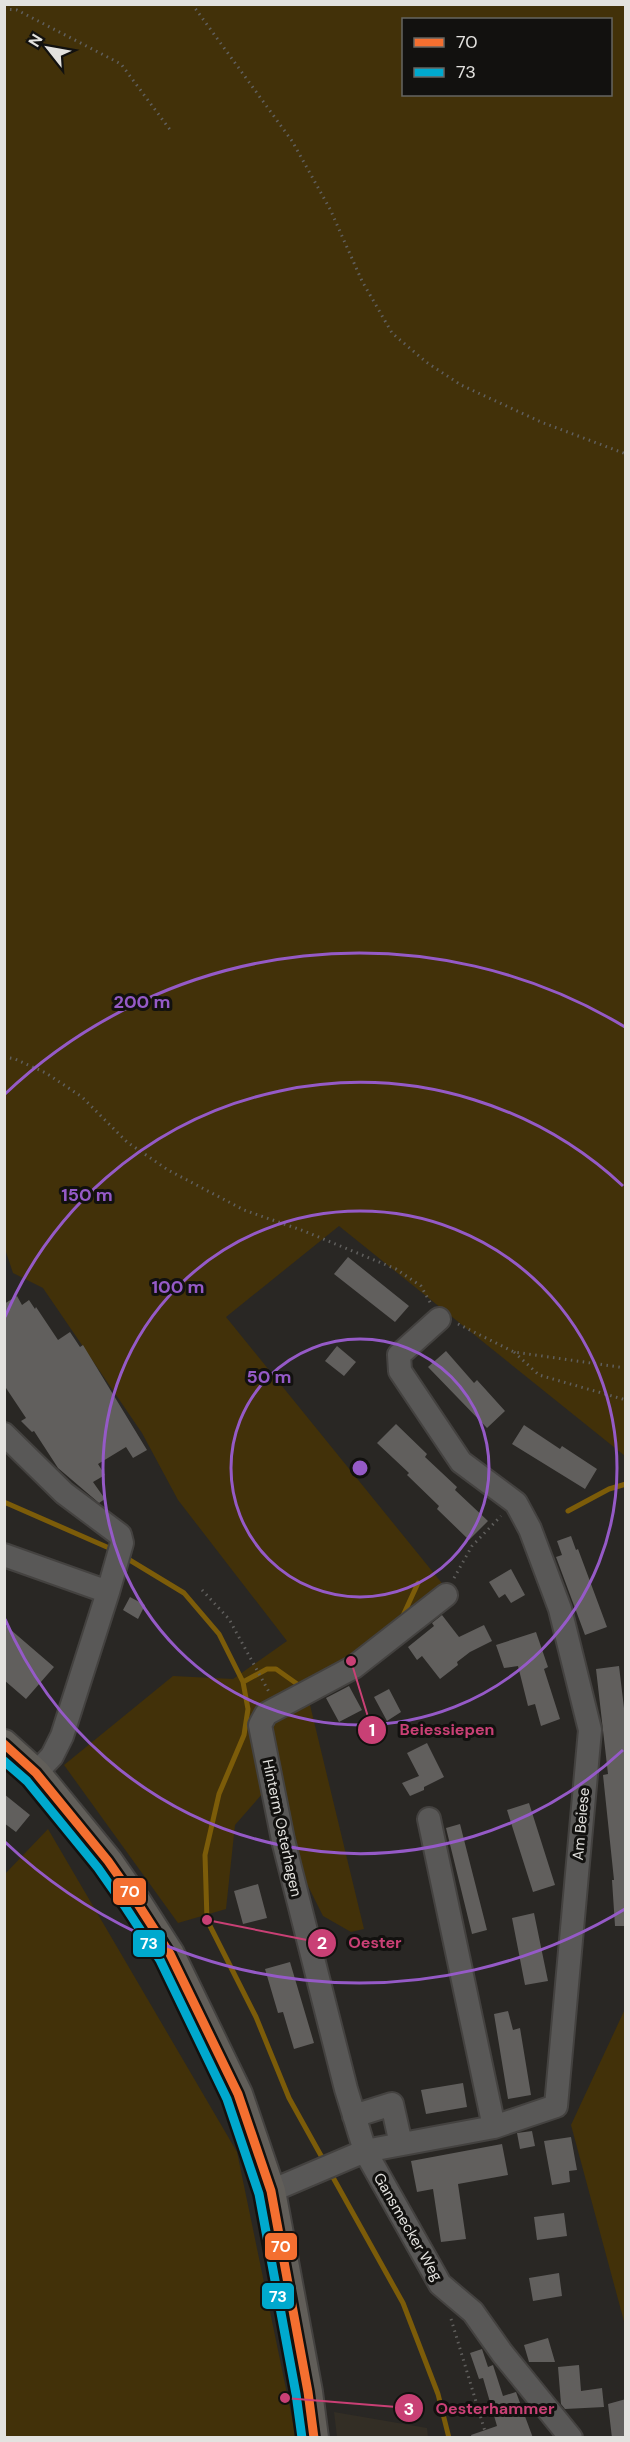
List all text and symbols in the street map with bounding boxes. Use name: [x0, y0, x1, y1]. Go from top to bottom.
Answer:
north arrow: [18, 18, 78, 78]
legend: [402, 18, 612, 96]
text: N: [24, 30, 48, 51]
text: 70: [456, 30, 478, 54]
text: 73: [456, 60, 476, 84]
text: 200 m: [114, 990, 170, 1014]
text: 150 m: [61, 1183, 113, 1207]
text: 100 m: [151, 1275, 205, 1299]
text: 50 m: [246, 1365, 292, 1389]
centre of rings: [350, 1458, 370, 1478]
callout: Beiessiepen: [357, 1713, 506, 1747]
text: 1: [369, 1718, 375, 1742]
text: Beiessiepen: [400, 1719, 494, 1740]
street label: Hinterm Osterhagen: [258, 1757, 306, 1899]
street label: Am Beiese: [568, 1787, 594, 1861]
line badge: 70: [112, 1877, 147, 1906]
text: 70: [120, 1881, 140, 1902]
callout: Oester: [307, 1926, 414, 1960]
line badge: 73: [132, 1929, 166, 1958]
text: 2: [317, 1931, 327, 1955]
text: Oester: [348, 1932, 402, 1953]
text: 73: [140, 1933, 158, 1954]
street label: Gansmecker Weg: [369, 2169, 447, 2285]
line badge: 70: [264, 2232, 298, 2261]
text: 70: [271, 2236, 291, 2257]
line badge: 73: [261, 2282, 295, 2310]
text: 73: [269, 2286, 287, 2307]
callout: Oesterhammer: [394, 2391, 567, 2425]
text: 3: [404, 2397, 414, 2421]
text: Oesterhammer: [436, 2398, 555, 2419]

